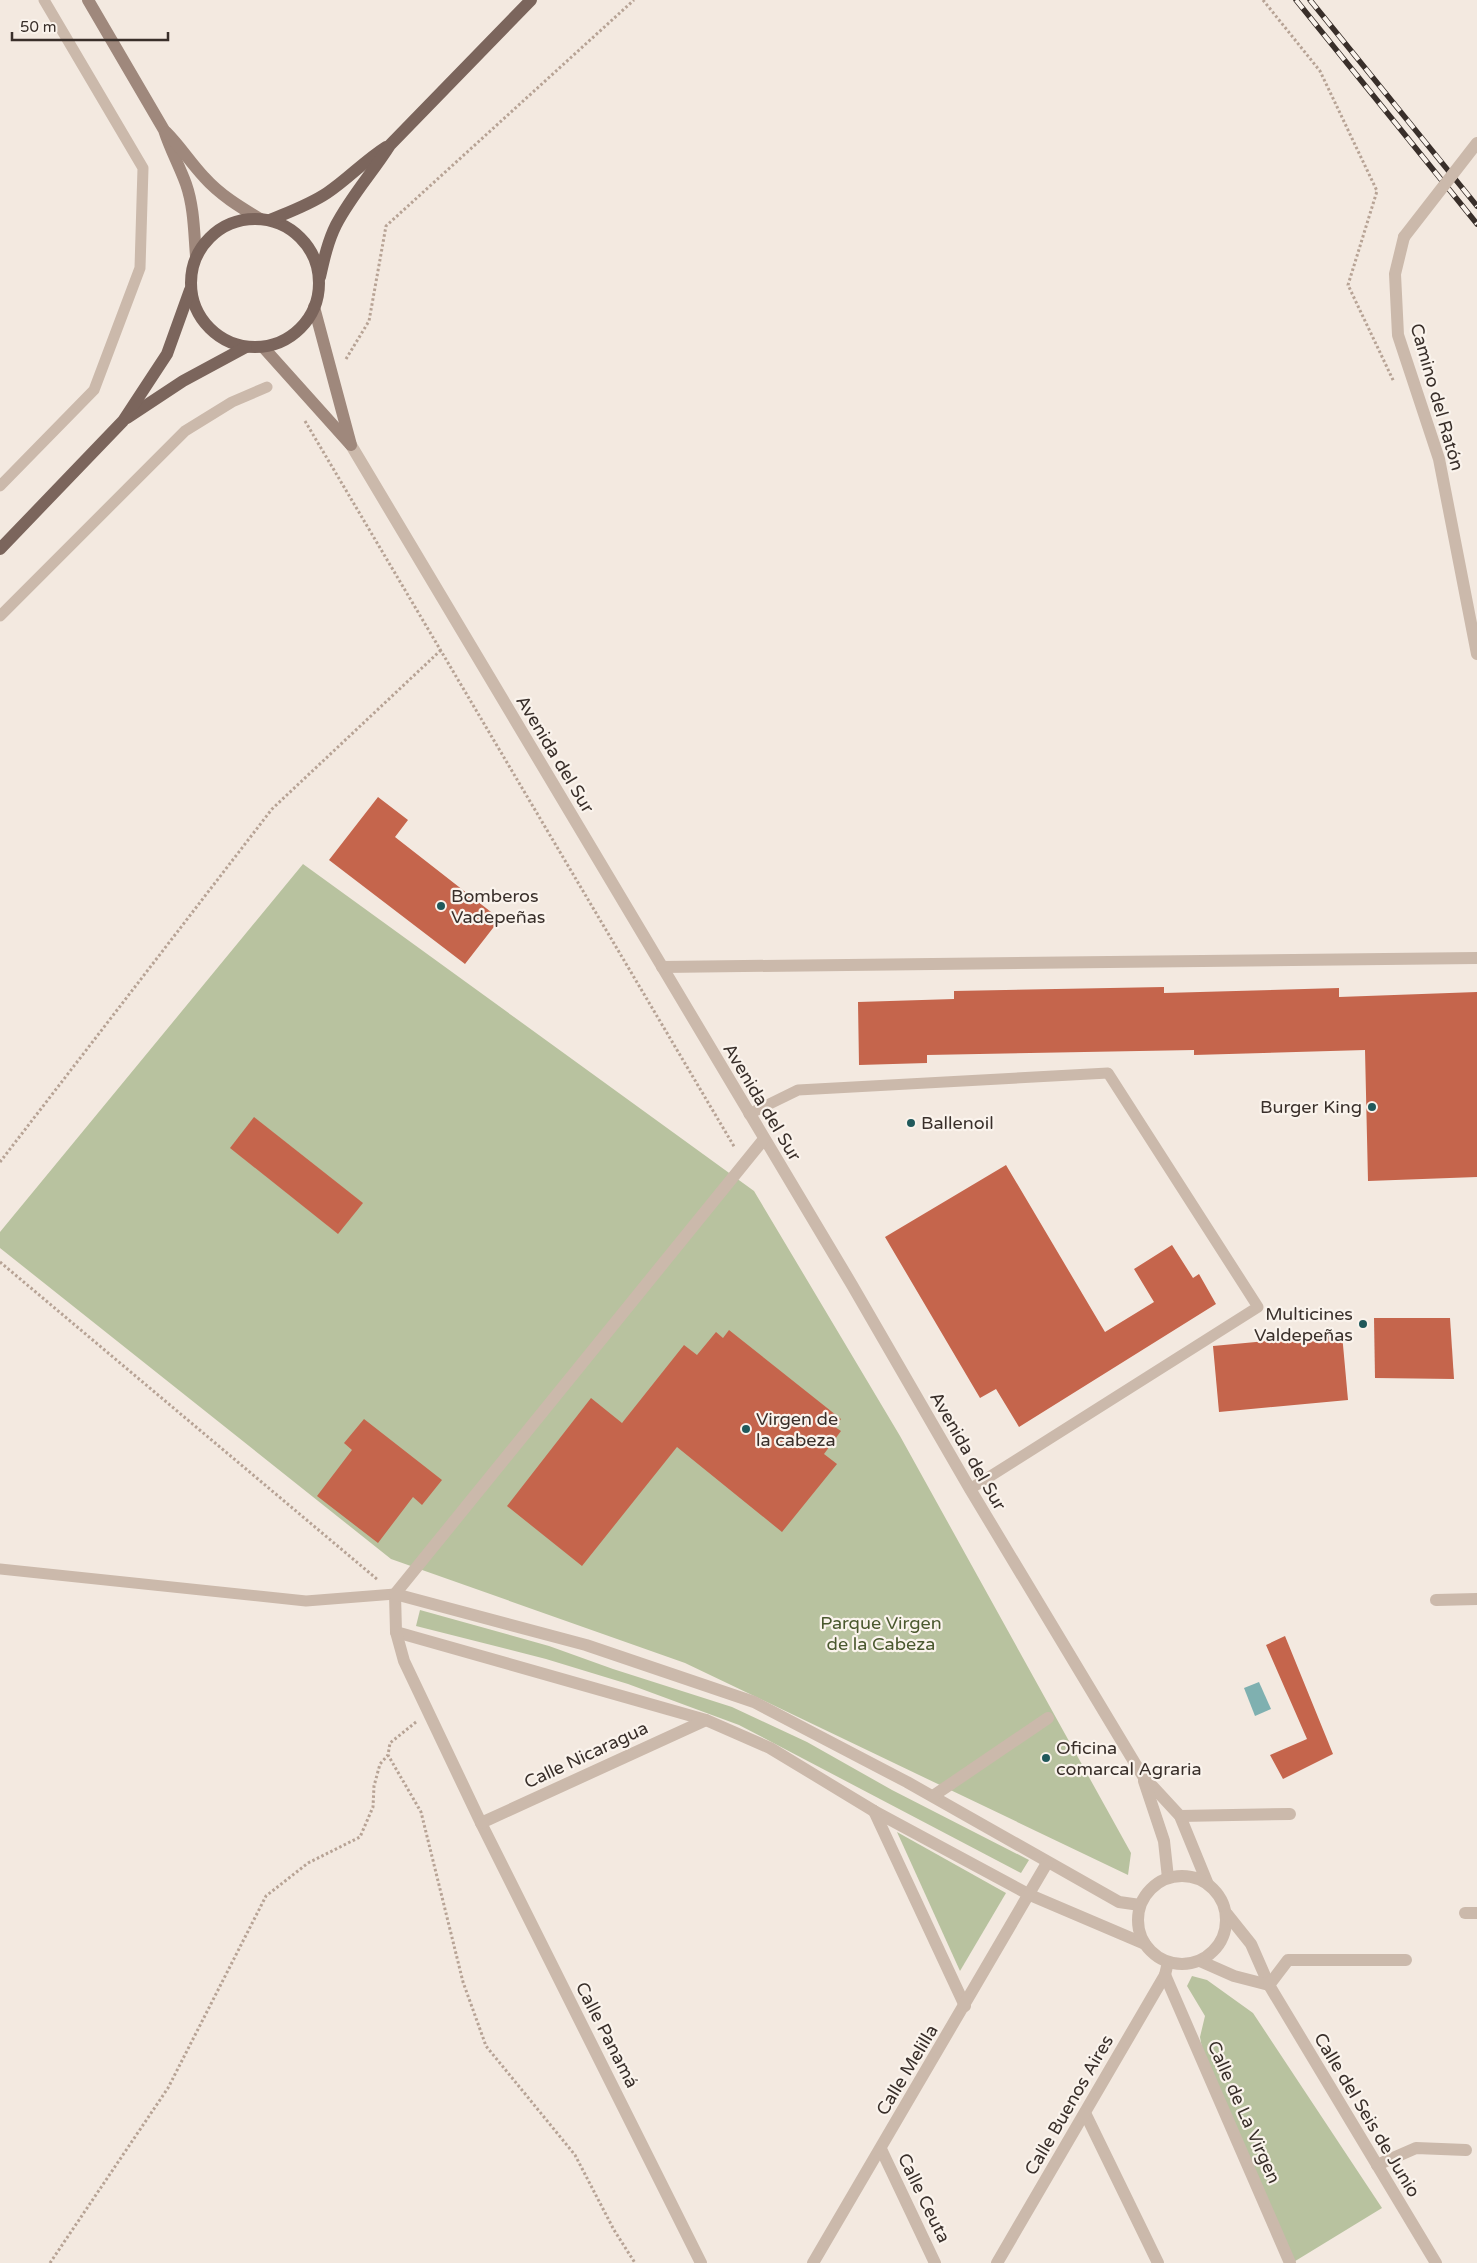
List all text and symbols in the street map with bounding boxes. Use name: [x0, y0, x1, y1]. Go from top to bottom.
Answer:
scale bar: [12, 10, 169, 42]
text: 50 m: [20, 18, 57, 36]
street label: Camino del Ratón: [1405, 321, 1469, 473]
street label: Avenida del Sur: [511, 691, 599, 817]
place label: Bomberos Vadepeñas: [451, 885, 545, 928]
marker: Bomberos Vadepeñas: [435, 900, 447, 912]
street label: Avenida del Sur: [718, 1039, 806, 1165]
place label: Burger King: [1260, 1096, 1362, 1118]
marker: Burger King: [1366, 1101, 1378, 1113]
place label: Ballenoil: [921, 1112, 994, 1134]
marker: Ballenoil: [905, 1117, 917, 1129]
place label: Multicines Valdepeñas: [1254, 1303, 1353, 1346]
marker: Multicines Valdepeñas: [1357, 1318, 1369, 1330]
street label: Avenida del Sur: [925, 1388, 1011, 1514]
place label: Virgen de la cabeza: [756, 1408, 838, 1451]
marker: Virgen de la cabeza: [740, 1423, 752, 1435]
park label: Parque Virgen de la Cabeza: [820, 1612, 942, 1655]
street label: Calle Nicaragua: [520, 1717, 652, 1793]
place label: Oficina comarcal Agraria: [1056, 1737, 1202, 1780]
marker: Oficina comarcal Agraria: [1040, 1752, 1052, 1764]
street label: Calle Panamá: [571, 1978, 643, 2092]
street label: Calle Melilla: [871, 2021, 943, 2119]
street label: Calle del Seis de Junio: [1309, 2029, 1425, 2201]
street label: Calle Buenos Aires: [1020, 2031, 1118, 2179]
street label: Calle de La Virgen: [1203, 2037, 1285, 2187]
street label: Calle Ceuta: [893, 2150, 955, 2246]

